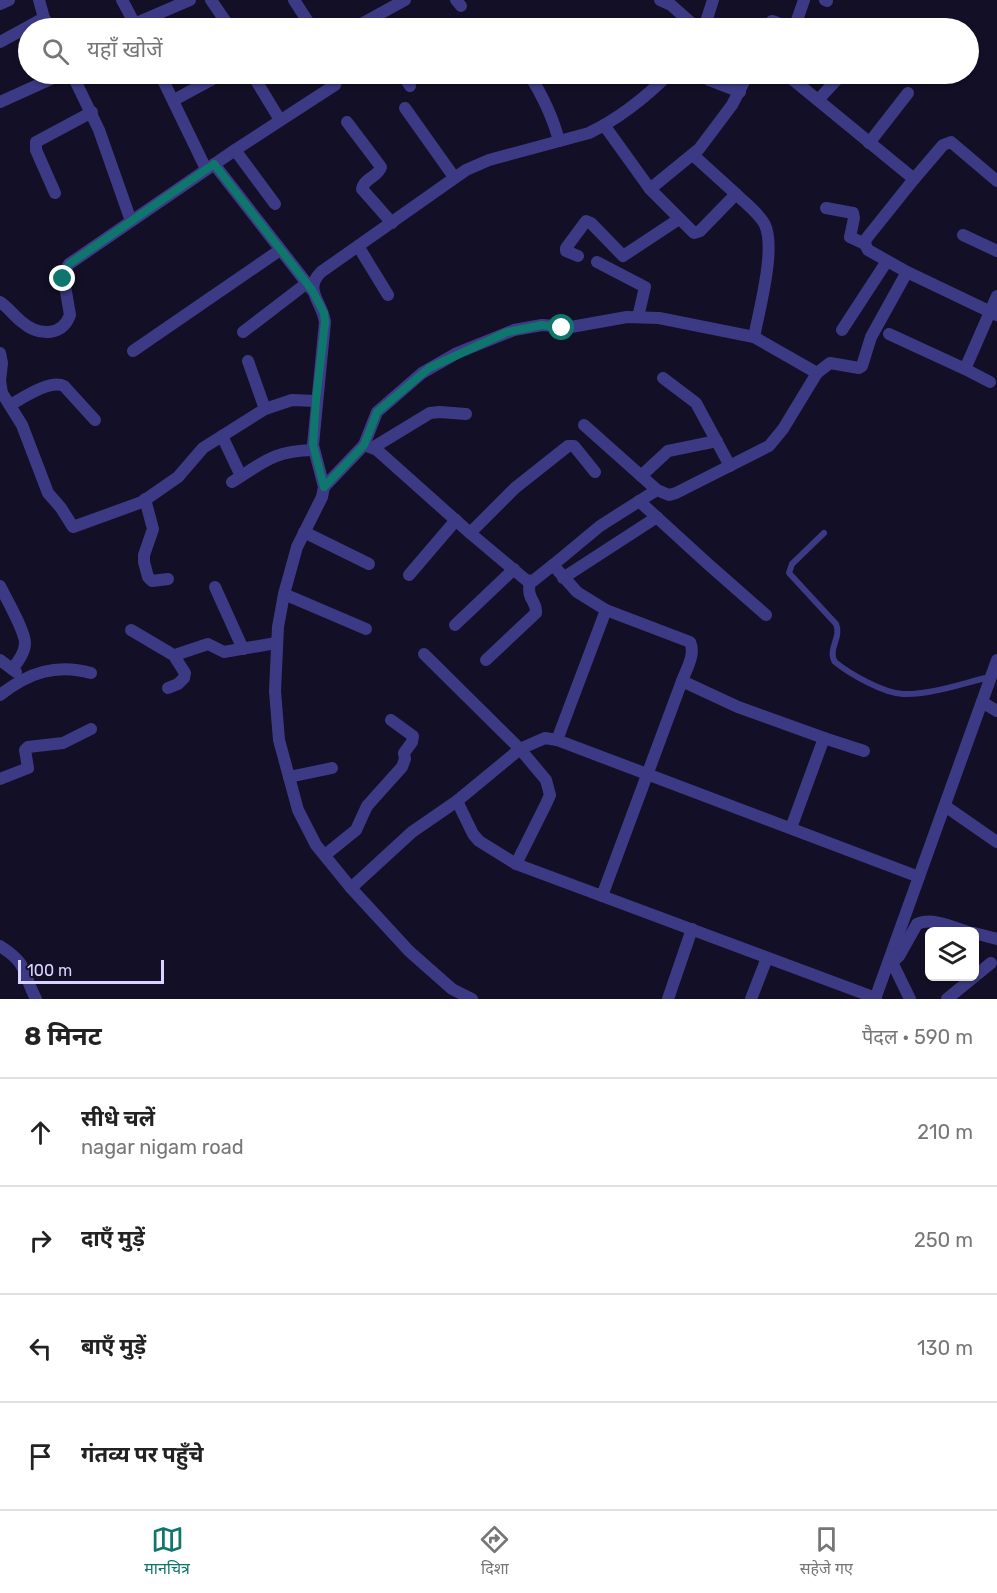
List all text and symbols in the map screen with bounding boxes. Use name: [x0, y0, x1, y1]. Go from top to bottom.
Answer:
search box: [18, 18, 979, 84]
icon: search: [39, 35, 72, 68]
text: यहाँ खोजें: [87, 36, 163, 63]
route end: [49, 265, 75, 291]
route start: [548, 314, 574, 340]
map controls: [925, 927, 979, 981]
button: layers: [925, 927, 979, 981]
scale bar: [18, 957, 164, 984]
text: 100 m: [27, 961, 72, 980]
text: 8 मिनट: [24, 1021, 102, 1052]
text: पैदल · 590 m: [862, 1025, 973, 1049]
text: सीधे चलें: [81, 1105, 155, 1132]
icon: ahead: [24, 1116, 57, 1149]
text: 210 m: [917, 1120, 973, 1144]
text: nagar nigam road: [81, 1135, 244, 1159]
icon: right: [24, 1224, 57, 1257]
text: दाएँ मुड़ें: [81, 1225, 145, 1252]
text: 250 m: [914, 1228, 973, 1252]
icon: left: [24, 1332, 57, 1365]
text: बाएँ मुड़ें: [81, 1333, 146, 1360]
text: 130 m: [917, 1336, 973, 1360]
icon: arrive: [24, 1440, 57, 1473]
text: गंतव्य पर पहुँचे: [81, 1441, 203, 1468]
tab: मानचित्र: [144, 1523, 190, 1581]
tab: दिशा: [478, 1523, 511, 1581]
tab: सहेजे गए: [800, 1523, 853, 1581]

